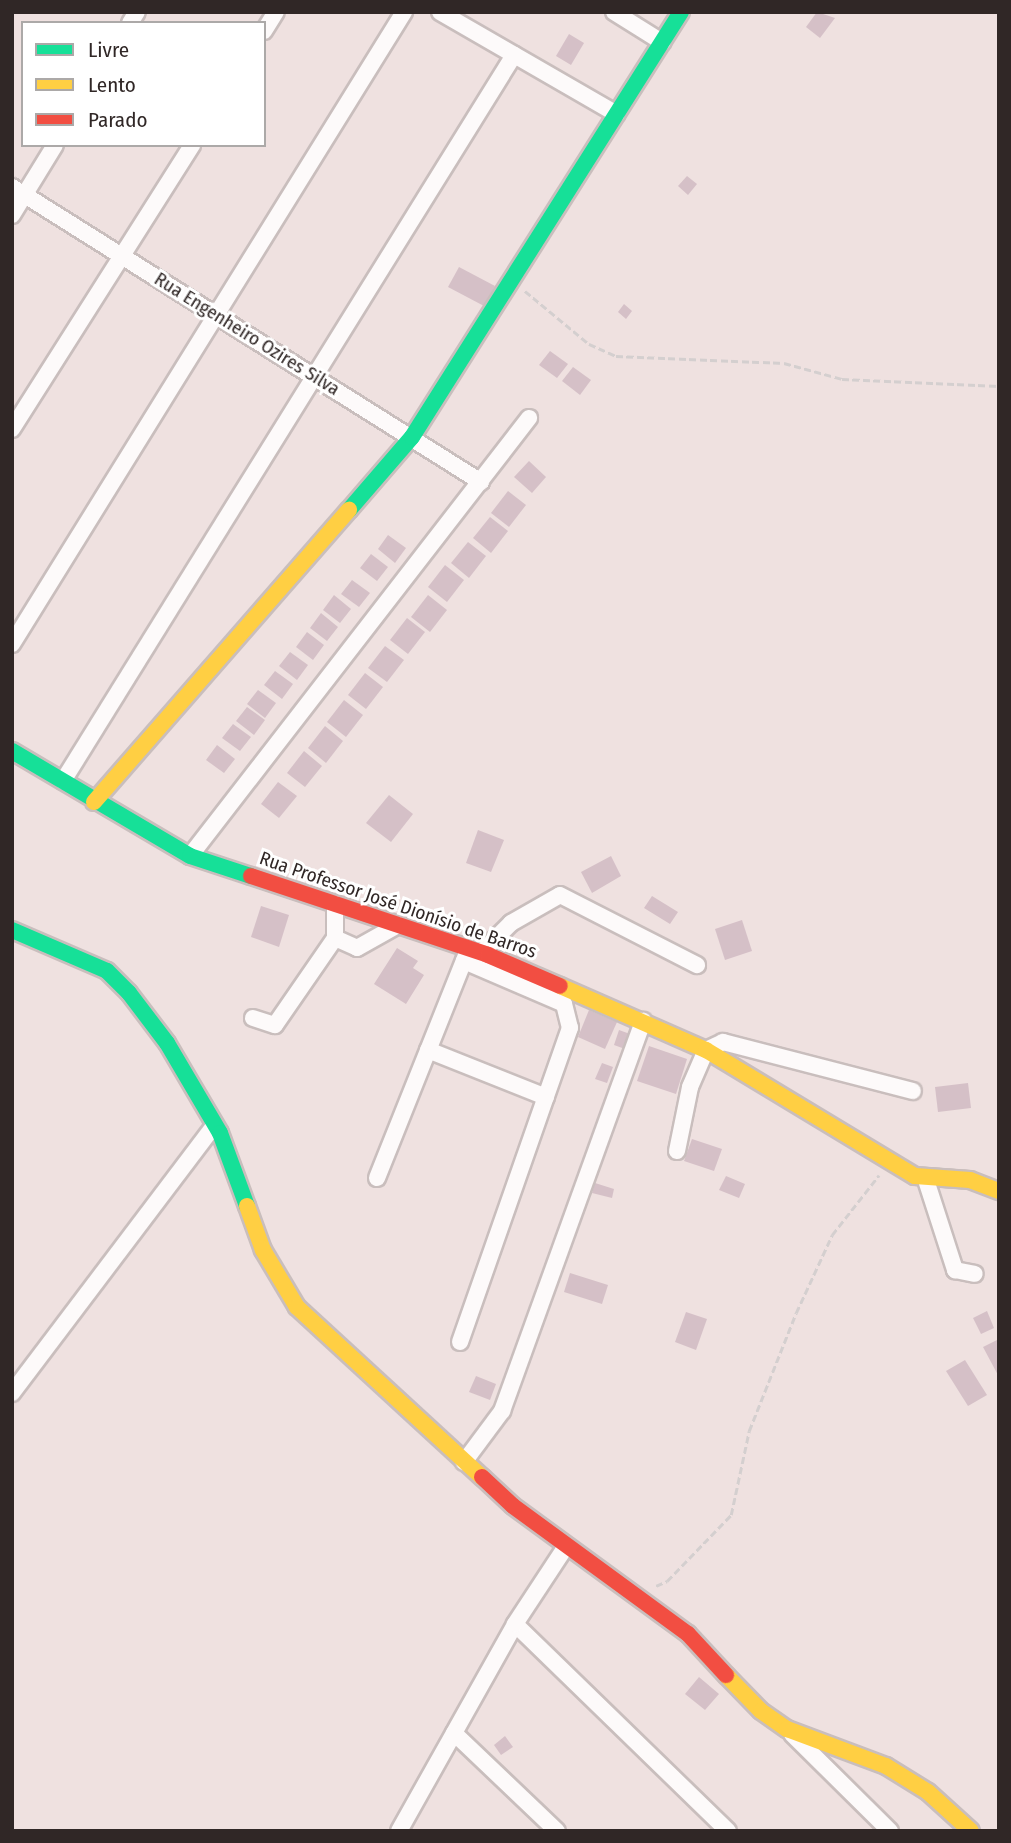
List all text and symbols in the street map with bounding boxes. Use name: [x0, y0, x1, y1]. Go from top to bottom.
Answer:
legend: [21, 21, 266, 147]
text: Livre: [88, 37, 129, 63]
text: Lento: [88, 72, 136, 98]
text: Parado: [88, 107, 147, 133]
street label: Rua Engenheiro Ozires Silva: [150, 268, 344, 400]
street label: Rua Professor José Dionísio de Barros: [256, 847, 540, 963]

